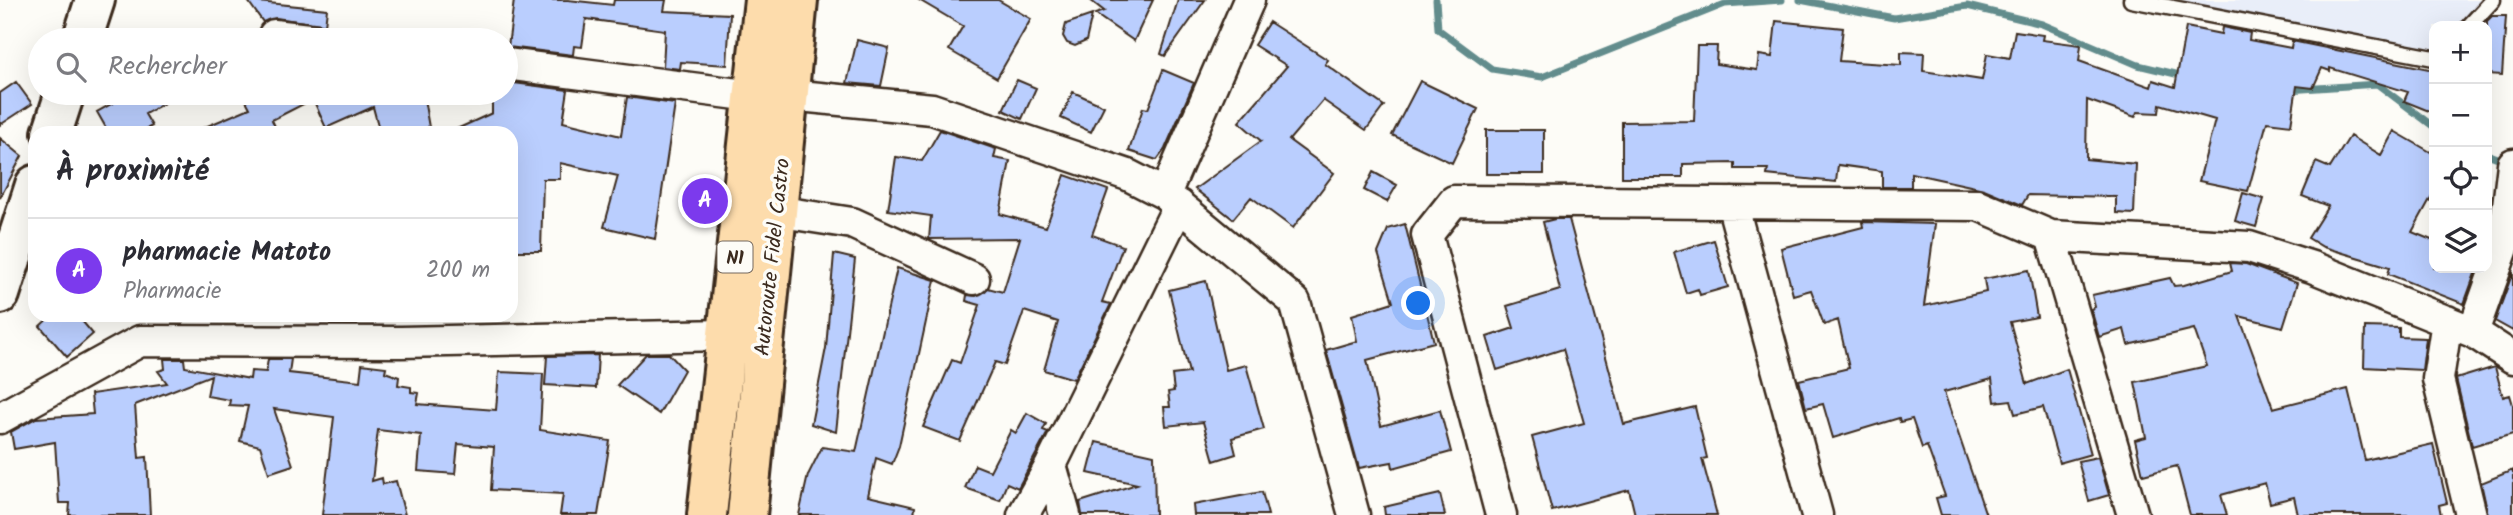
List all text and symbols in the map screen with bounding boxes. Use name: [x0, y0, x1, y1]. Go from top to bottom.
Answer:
map controls: [2429, 21, 2492, 273]
button: +: [2429, 21, 2492, 84]
search box: [28, 28, 518, 105]
text: Rechercher: [108, 46, 227, 88]
icon: search: [52, 48, 90, 86]
button: −: [2429, 84, 2492, 147]
button: locate: [2429, 147, 2492, 210]
text: À proximité: [56, 148, 209, 196]
street label: Autoroute Fidel Castro: [747, 157, 800, 358]
pin: A: [682, 175, 728, 227]
button: layers: [2429, 210, 2492, 273]
text: pharmacie Matoto: [123, 232, 331, 274]
road number: N1: [718, 242, 752, 272]
text: A: [72, 253, 86, 289]
text: 200 m: [426, 253, 490, 289]
text: Pharmacie: [123, 274, 221, 310]
your location: [1401, 286, 1435, 320]

